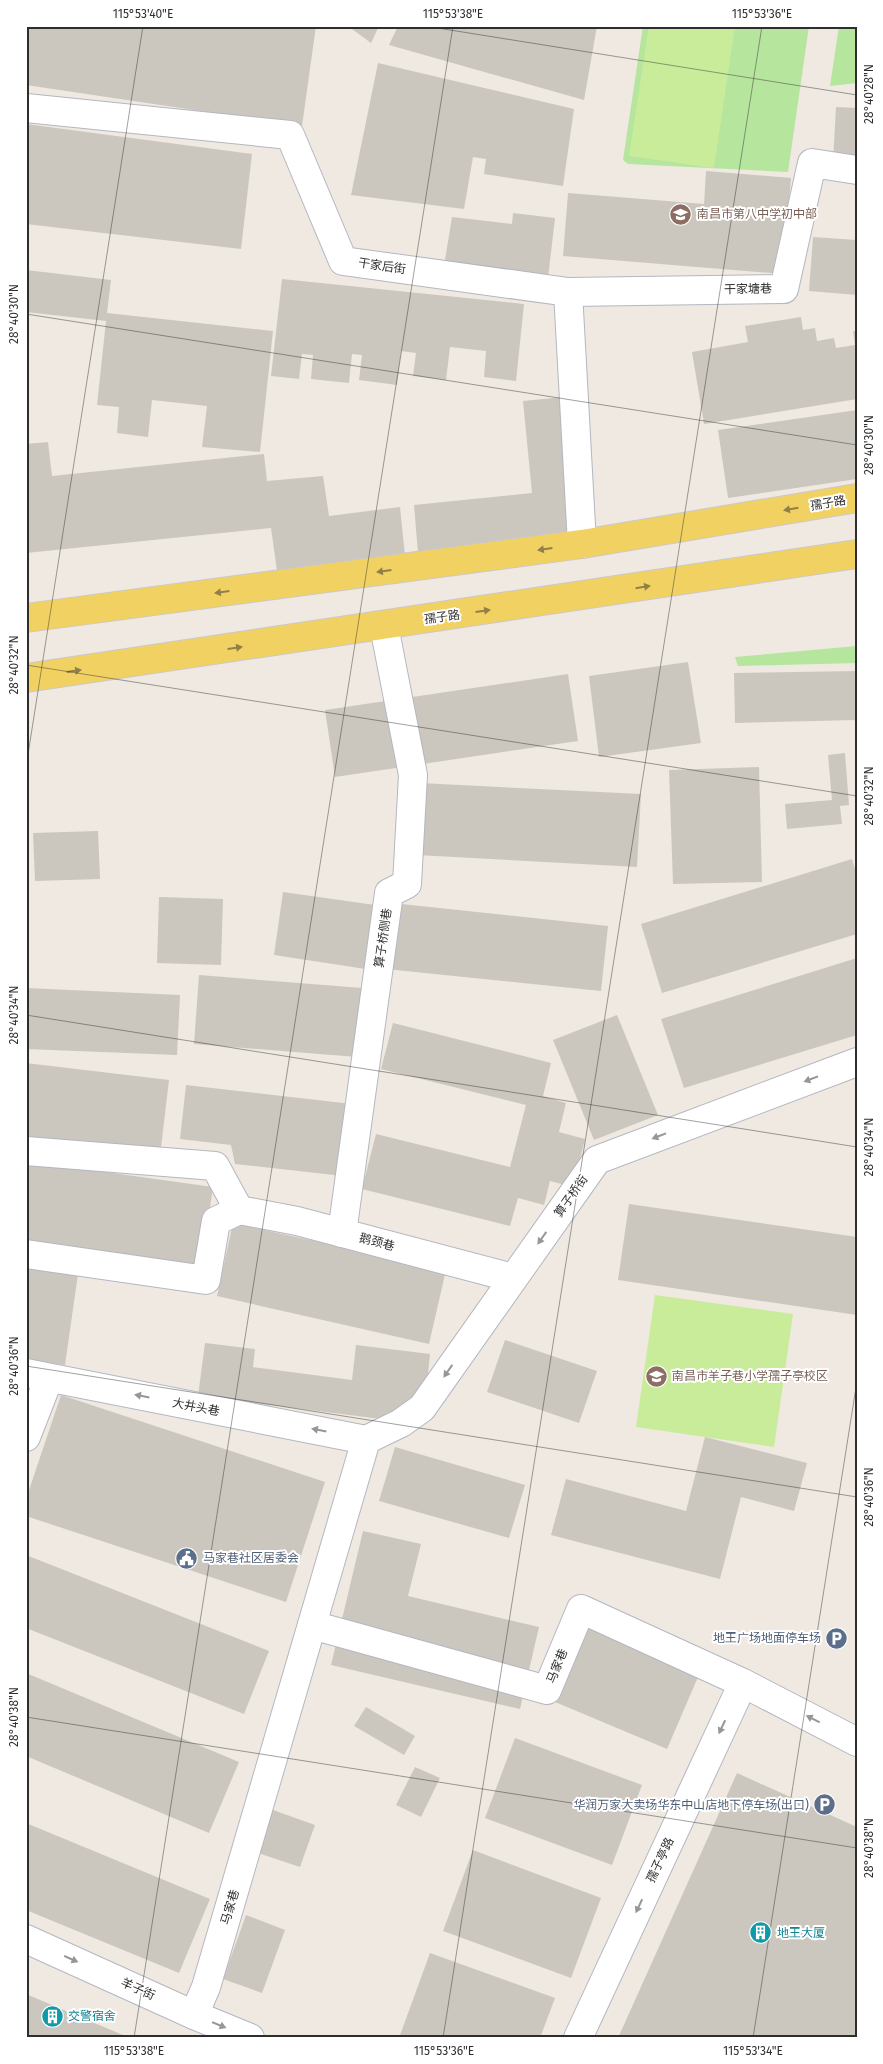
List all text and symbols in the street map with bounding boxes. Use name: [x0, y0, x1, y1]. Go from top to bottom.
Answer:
text: 115°53'40"E: [113, 7, 173, 21]
text: 115°53'38"E: [423, 7, 483, 21]
text: 115°53'36"E: [732, 7, 792, 21]
text: 28°40'28"N: [862, 64, 876, 124]
school or university icon: 南昌市第八中学初中部: [669, 202, 693, 226]
place label: 南昌市第八中学初中部: [697, 207, 817, 221]
street label: 干家后街: [357, 256, 407, 276]
street label: 干家塘巷: [724, 282, 772, 296]
text: 28°40'30"N: [7, 284, 21, 344]
text: 28°40'30"N: [862, 415, 876, 475]
street label: 孺子路: [809, 493, 847, 513]
one-way arrow: [783, 506, 799, 514]
one-way arrow: [536, 545, 552, 553]
one-way arrow: [375, 567, 391, 575]
one-way arrow: [636, 583, 652, 591]
one-way arrow: [214, 588, 230, 596]
one-way arrow: [475, 607, 491, 615]
street label: 孺子路: [423, 608, 461, 626]
text: 28°40'32"N: [7, 635, 21, 695]
one-way arrow: [228, 643, 244, 651]
one-way arrow: [67, 667, 83, 675]
text: 28°40'32"N: [862, 766, 876, 826]
street label: 算子桥侧巷: [372, 907, 394, 969]
text: 28°40'34"N: [7, 985, 21, 1045]
one-way arrow: [803, 1075, 818, 1083]
text: 28°40'34"N: [862, 1117, 876, 1177]
one-way arrow: [651, 1132, 666, 1140]
street label: 算子桥街: [551, 1172, 591, 1220]
street label: 鹅颈巷: [358, 1231, 396, 1253]
one-way arrow: [537, 1231, 547, 1245]
text: 28°40'36"N: [7, 1336, 21, 1396]
one-way arrow: [443, 1364, 453, 1378]
school or university icon: 南昌市羊子巷小学孺子亭校区: [644, 1364, 668, 1388]
place label: 南昌市羊子巷小学孺子亭校区: [672, 1369, 828, 1383]
one-way arrow: [134, 1392, 149, 1400]
street label: 大井头巷: [171, 1396, 221, 1418]
one-way arrow: [310, 1426, 326, 1434]
text: 28°40'36"N: [862, 1467, 876, 1527]
public building icon: 马家巷社区居委会: [175, 1546, 199, 1570]
place label: 马家巷社区居委会: [203, 1551, 299, 1565]
parking icon: 地王广场地面停车场: [825, 1626, 849, 1650]
place label: 地王广场地面停车场: [713, 1631, 821, 1645]
street label: 马家巷: [544, 1647, 570, 1685]
text: 28°40'38"N: [7, 1687, 21, 1747]
one-way arrow: [806, 1715, 821, 1723]
one-way arrow: [718, 1720, 726, 1734]
parking icon: 华润万家大卖场华东中山店地下停车场(出口): [813, 1793, 837, 1817]
place label: 华润万家大卖场华东中山店地下停车场(出口): [573, 1798, 809, 1812]
text: 28°40'38"N: [862, 1818, 876, 1878]
street label: 孺子亭路: [644, 1835, 676, 1885]
street label: 马家巷: [218, 1888, 242, 1926]
one-way arrow: [634, 1899, 642, 1913]
building icon: 地王大厦: [749, 1921, 773, 1945]
place label: 地王大厦: [777, 1926, 825, 1940]
one-way arrow: [64, 1955, 78, 1963]
street label: 羊子街: [119, 1975, 157, 2003]
building icon: 交警宿舍: [40, 2004, 64, 2028]
place label: 交警宿舍: [68, 2009, 116, 2023]
one-way arrow: [212, 2021, 227, 2029]
text: 115°53'38"E: [104, 2044, 164, 2058]
text: 115°53'36"E: [414, 2044, 474, 2058]
text: 115°53'34"E: [723, 2044, 783, 2058]

